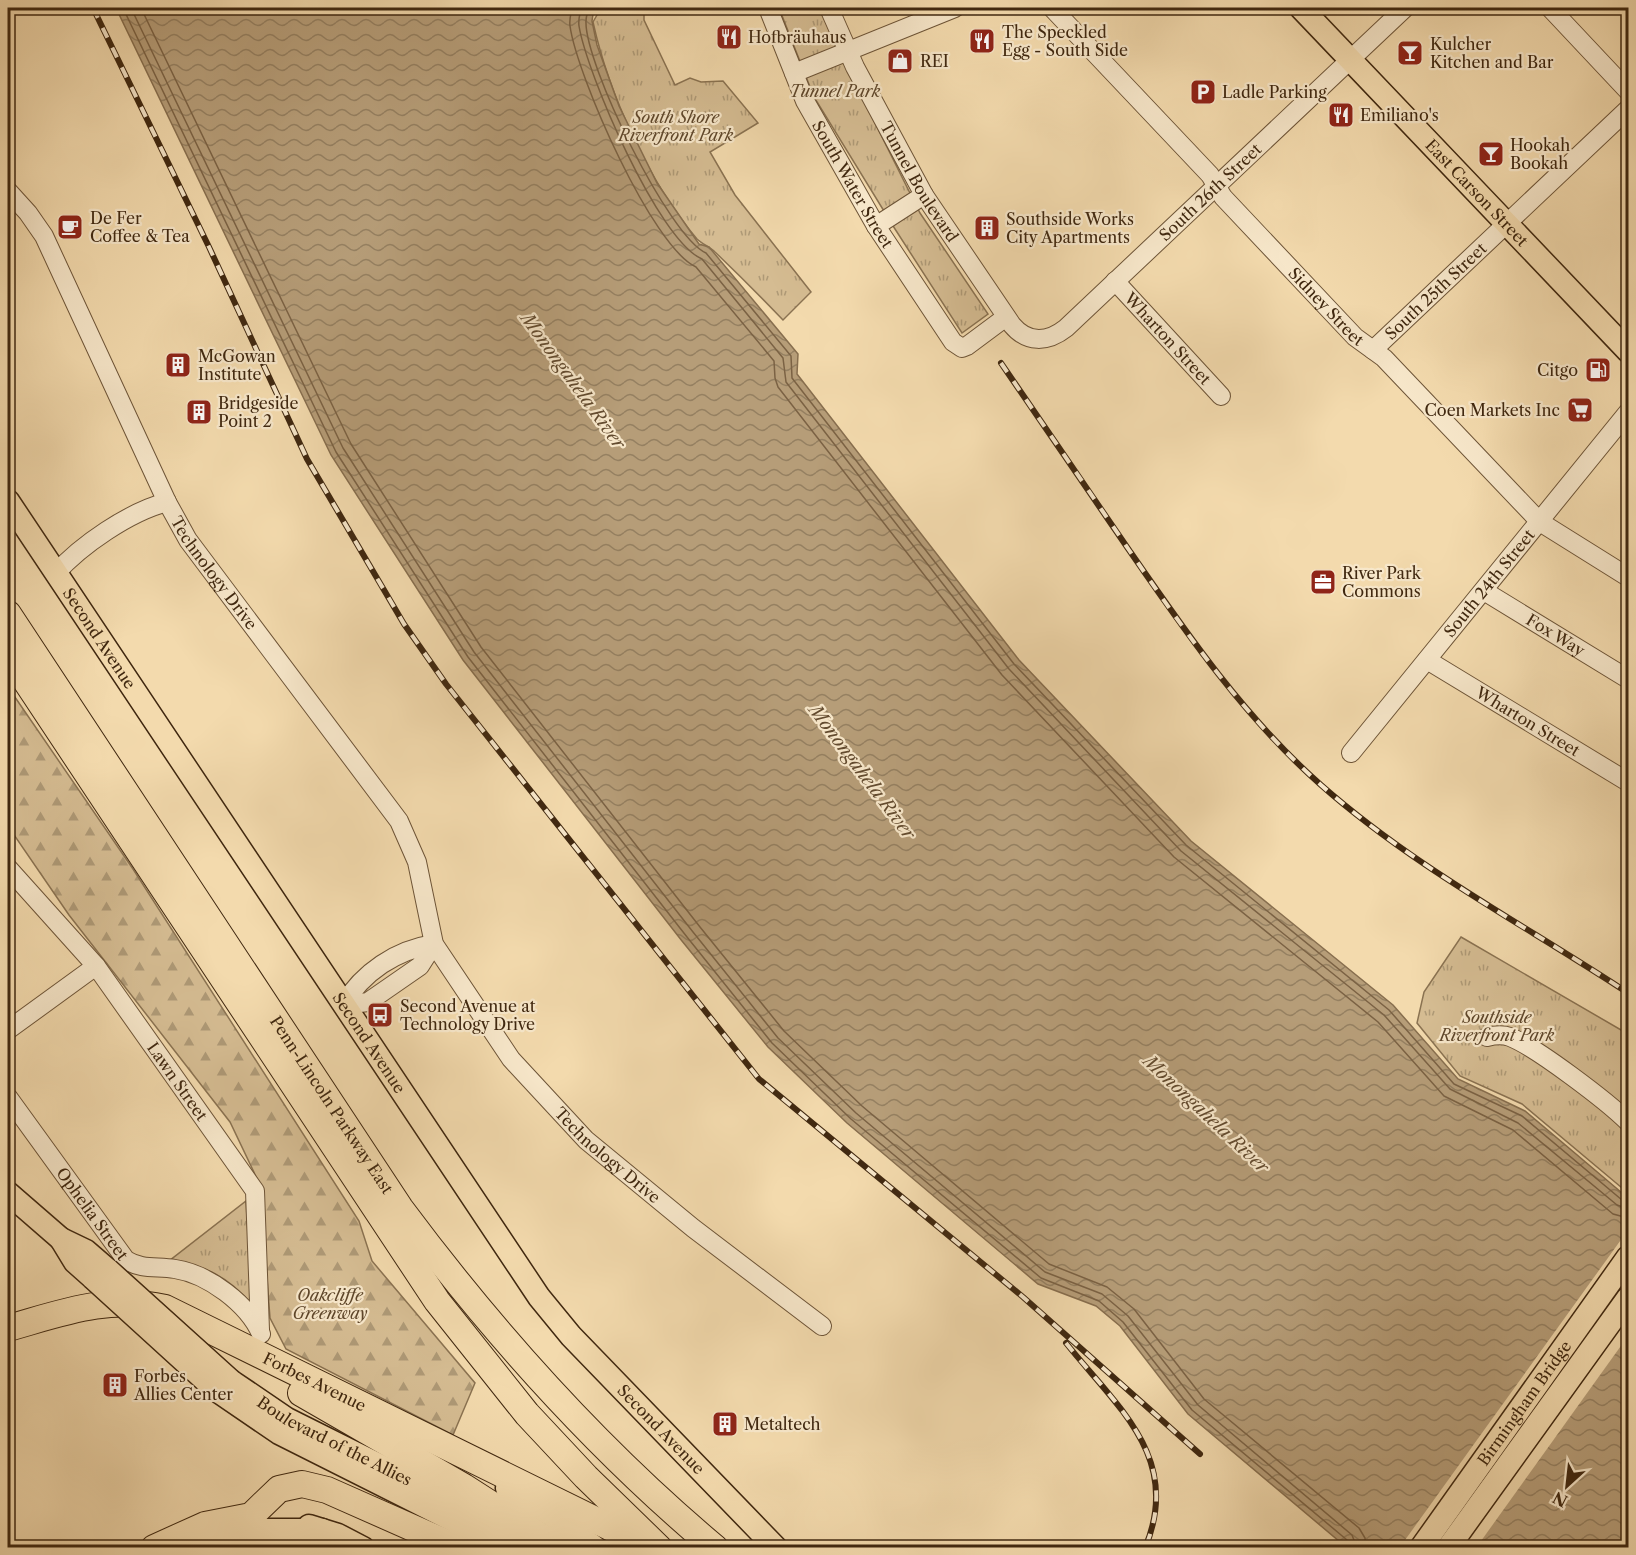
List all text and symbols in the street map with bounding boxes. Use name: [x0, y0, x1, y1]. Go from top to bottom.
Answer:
restaurant icon: Hofbräuhaus: [714, 22, 744, 52]
place label: The Speckled Egg - South Side: [1002, 22, 1128, 60]
restaurant icon: The Speckled Egg - South Side: [967, 26, 997, 56]
place label: Hofbräuhaus: [748, 27, 847, 47]
place label: Kulcher Kitchen and Bar: [1430, 34, 1554, 72]
bar icon: Kulcher Kitchen and Bar: [1395, 38, 1425, 68]
shop icon: REI: [885, 46, 915, 76]
place label: REI: [920, 51, 949, 71]
parking icon: Ladle Parking: [1188, 77, 1218, 107]
park label: Tunnel Park: [790, 81, 881, 101]
place label: Ladle Parking: [1222, 82, 1327, 102]
restaurant icon: Emiliano's: [1326, 100, 1356, 130]
place label: Emiliano's: [1360, 105, 1439, 125]
park label: South Shore Riverfront Park: [617, 107, 734, 145]
street label: South Water Street: [808, 117, 898, 252]
street label: Tunnel Boulevard: [876, 118, 963, 246]
street label: East Carson Street: [1421, 135, 1533, 250]
place label: Hookah Bookah: [1510, 135, 1570, 173]
street label: South 26th Street: [1155, 139, 1266, 245]
bar icon: Hookah Bookah: [1476, 139, 1506, 169]
place label: De Fer Coffee & Tea: [90, 208, 190, 246]
place label: Southside Works City Apartments: [1006, 209, 1134, 247]
cafe icon: De Fer Coffee & Tea: [55, 212, 85, 242]
building icon: Southside Works City Apartments: [972, 213, 1002, 243]
street label: South 25th Street: [1381, 238, 1491, 344]
street label: Sidney Street: [1284, 263, 1368, 350]
street label: Wharton Street: [1120, 287, 1216, 389]
water label: Monongahela River: [515, 307, 631, 455]
place label: McGowan Institute: [198, 346, 276, 384]
building icon: McGowan Institute: [163, 350, 193, 380]
fuel station icon: Citgo: [1583, 355, 1613, 385]
place label: Citgo: [1537, 360, 1578, 380]
place label: Bridgeside Point 2: [218, 393, 298, 431]
supermarket icon: Coen Markets Inc: [1565, 395, 1595, 425]
building icon: Bridgeside Point 2: [184, 397, 214, 427]
place label: Coen Markets Inc: [1424, 400, 1560, 420]
street label: Technology Drive: [167, 513, 262, 633]
street label: South 24th Street: [1439, 525, 1539, 641]
place label: River Park Commons: [1342, 563, 1422, 601]
office icon: River Park Commons: [1308, 567, 1338, 597]
street label: Second Avenue: [59, 584, 140, 693]
street label: Fox Way: [1523, 609, 1590, 661]
street label: Wharton Street: [1471, 681, 1584, 761]
water label: Monongahela River: [803, 699, 921, 845]
street label: Second Avenue: [328, 988, 410, 1097]
place label: Second Avenue at Technology Drive: [400, 996, 536, 1034]
bus stop icon: Second Avenue at Technology Drive: [365, 1000, 395, 1030]
park label: Southside Riverfront Park: [1438, 1007, 1555, 1045]
street label: Penn-Lincoln Parkway East: [266, 1012, 398, 1198]
street label: Lawn Street: [143, 1038, 212, 1125]
water label: Monongahela River: [1137, 1049, 1274, 1179]
street label: Technology Drive: [550, 1103, 665, 1207]
street label: Ophelia Street: [52, 1163, 133, 1264]
park label: Oakcliffe Greenway: [293, 1285, 367, 1323]
street label: Birmingham Bridge: [1473, 1337, 1575, 1469]
street label: Forbes Avenue: [260, 1348, 369, 1416]
place label: Forbes Allies Center: [133, 1366, 233, 1404]
building icon: Forbes Allies Center: [100, 1370, 130, 1400]
street label: Second Avenue: [613, 1380, 709, 1478]
street label: Boulevard of the Allies: [254, 1392, 415, 1490]
building icon: Metaltech: [710, 1409, 740, 1439]
place label: Metaltech: [744, 1414, 821, 1434]
north arrow: [1537, 1456, 1597, 1516]
text: N: [1549, 1487, 1571, 1511]

